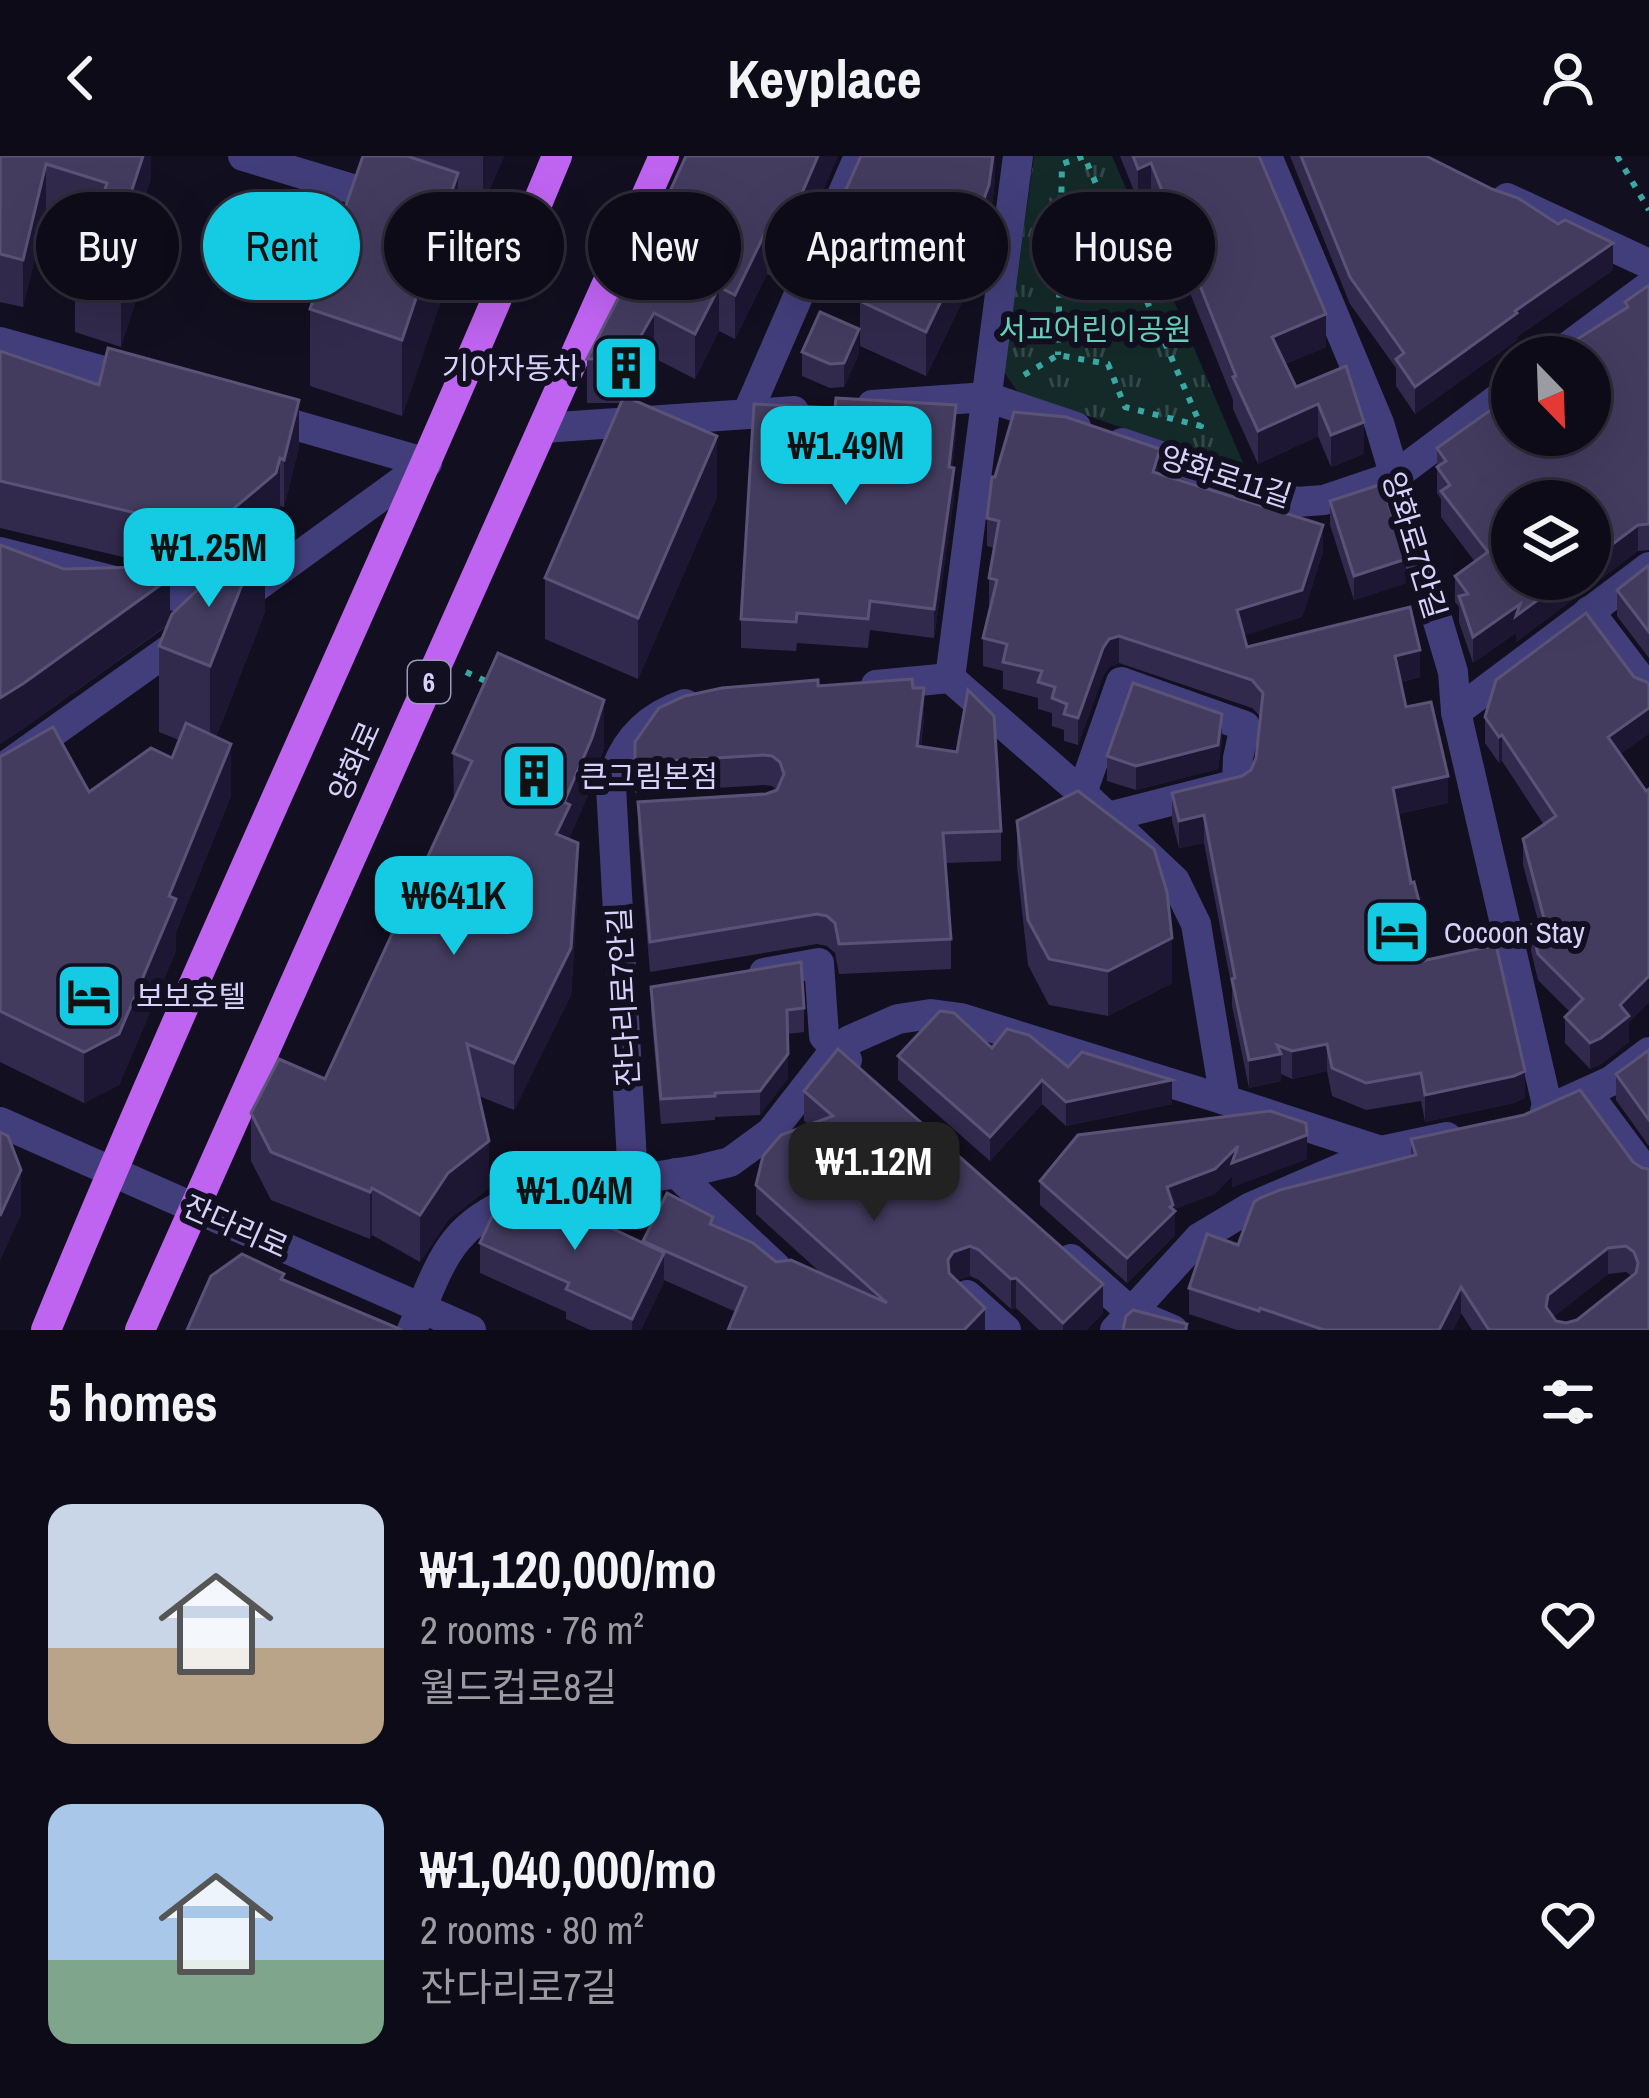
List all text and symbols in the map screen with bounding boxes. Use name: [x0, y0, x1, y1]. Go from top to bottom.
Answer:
text: Keyplace: [727, 42, 922, 115]
icon: back: [48, 45, 114, 111]
icon: person: [1535, 45, 1601, 111]
chip: Buy: [36, 192, 179, 300]
chip: Rent: [203, 192, 360, 300]
chip: Filters: [384, 192, 564, 300]
chip: New: [588, 192, 741, 300]
chip: Apartment: [765, 192, 1008, 300]
chip: House: [1032, 192, 1215, 300]
park label: 서교어린이공원: [998, 309, 1192, 349]
building icon: 기아자동차: [591, 333, 661, 403]
north arrow: [1491, 336, 1611, 456]
map controls: [1491, 336, 1611, 600]
place label: 기아자동차: [442, 348, 580, 388]
pin: ₩1.49M: [748, 406, 944, 508]
text: ₩1.49M: [788, 419, 904, 471]
street label: 양화로11길: [1155, 436, 1297, 516]
street label: 양화로7안길: [1374, 467, 1456, 623]
button: layers: [1491, 480, 1611, 600]
pin: ₩1.25M: [111, 508, 307, 610]
text: ₩1.25M: [151, 521, 267, 573]
road number: 6: [408, 661, 450, 703]
street label: 양화로: [319, 715, 389, 807]
building icon: 큰그림본점: [499, 741, 569, 811]
place label: 큰그림본점: [580, 756, 718, 796]
pin: ₩641K: [370, 856, 538, 958]
text: ₩641K: [402, 869, 506, 921]
hotel icon: Cocoon Stay: [1362, 897, 1432, 967]
street label: 잔다리로7안길: [598, 906, 648, 1088]
place label: Cocoon Stay: [1444, 912, 1586, 952]
hotel icon: 보보호텔: [54, 961, 124, 1031]
place label: 보보호텔: [136, 976, 246, 1016]
pin: ₩1.12M: [776, 1122, 972, 1224]
text: ₩1.12M: [816, 1135, 932, 1187]
pin: ₩1.04M: [477, 1151, 673, 1253]
text: ₩1.04M: [517, 1164, 633, 1216]
street label: 잔다리로: [177, 1185, 295, 1267]
text: 5 homes: [48, 1368, 218, 1437]
icon: filters: [1535, 1369, 1601, 1435]
text: ₩1,120,000/mo: [420, 1535, 717, 1604]
icon: home: [144, 1552, 288, 1696]
icon: heart: [1535, 1591, 1601, 1657]
text: 2 rooms · 76 m²: [420, 1604, 644, 1656]
text: 월드컵로8길: [420, 1661, 617, 1713]
text: ₩1,040,000/mo: [420, 1835, 717, 1904]
icon: home: [144, 1852, 288, 1996]
icon: heart: [1535, 1891, 1601, 1957]
text: 2 rooms · 80 m²: [420, 1904, 644, 1956]
text: 잔다리로7길: [420, 1961, 617, 2013]

